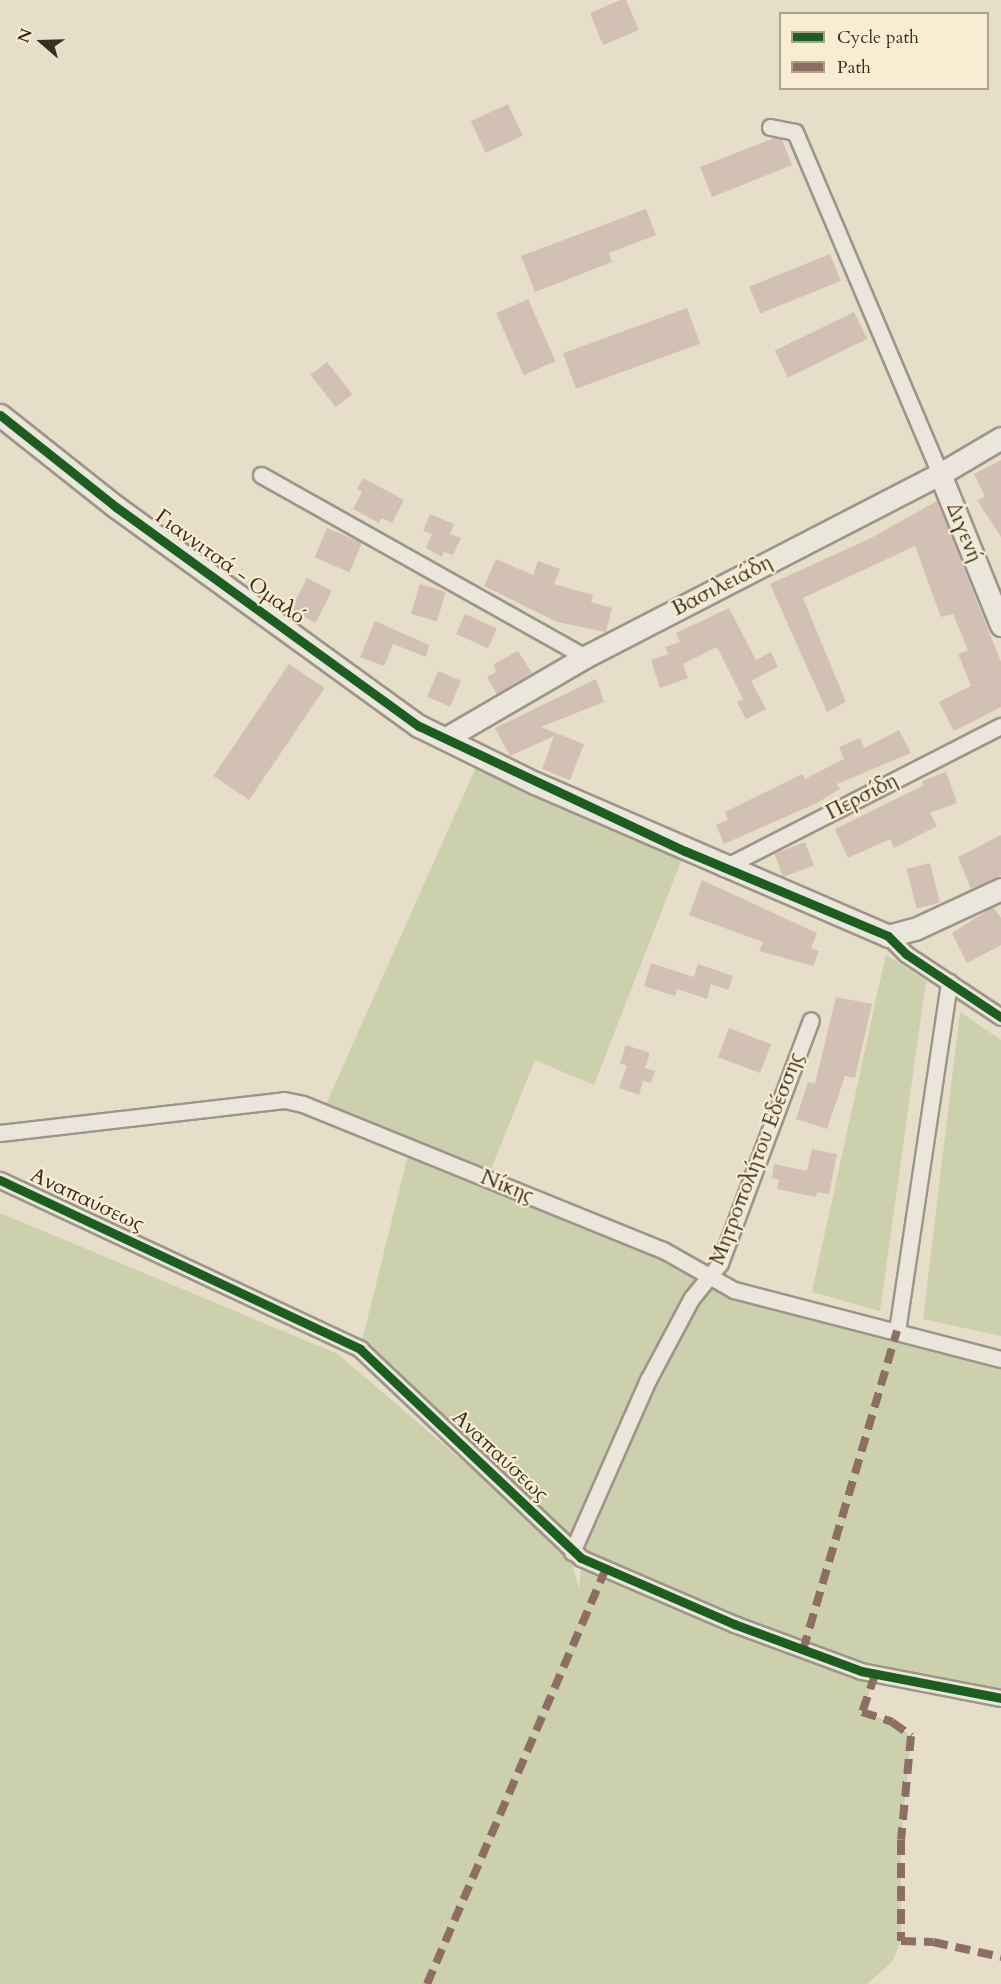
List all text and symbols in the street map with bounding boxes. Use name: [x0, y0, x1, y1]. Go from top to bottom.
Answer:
north arrow: [12, 12, 72, 72]
legend: [779, 12, 989, 90]
text: Cycle path: [837, 25, 919, 50]
text: N: [12, 26, 38, 46]
text: Path: [837, 55, 871, 80]
street label: Διγενή: [941, 499, 987, 567]
street label: Γιαννιτσά - Ομαλό: [150, 504, 310, 630]
street label: Βασιλειάδη: [668, 550, 776, 622]
street label: Περσίδη: [822, 768, 902, 826]
street label: Μητροπολήτου Εδέσσης: [705, 1049, 809, 1269]
street label: Αναπαύσεως: [26, 1163, 148, 1237]
street label: Νίκης: [477, 1165, 537, 1209]
street label: Αναπαύσεως: [447, 1405, 553, 1507]

